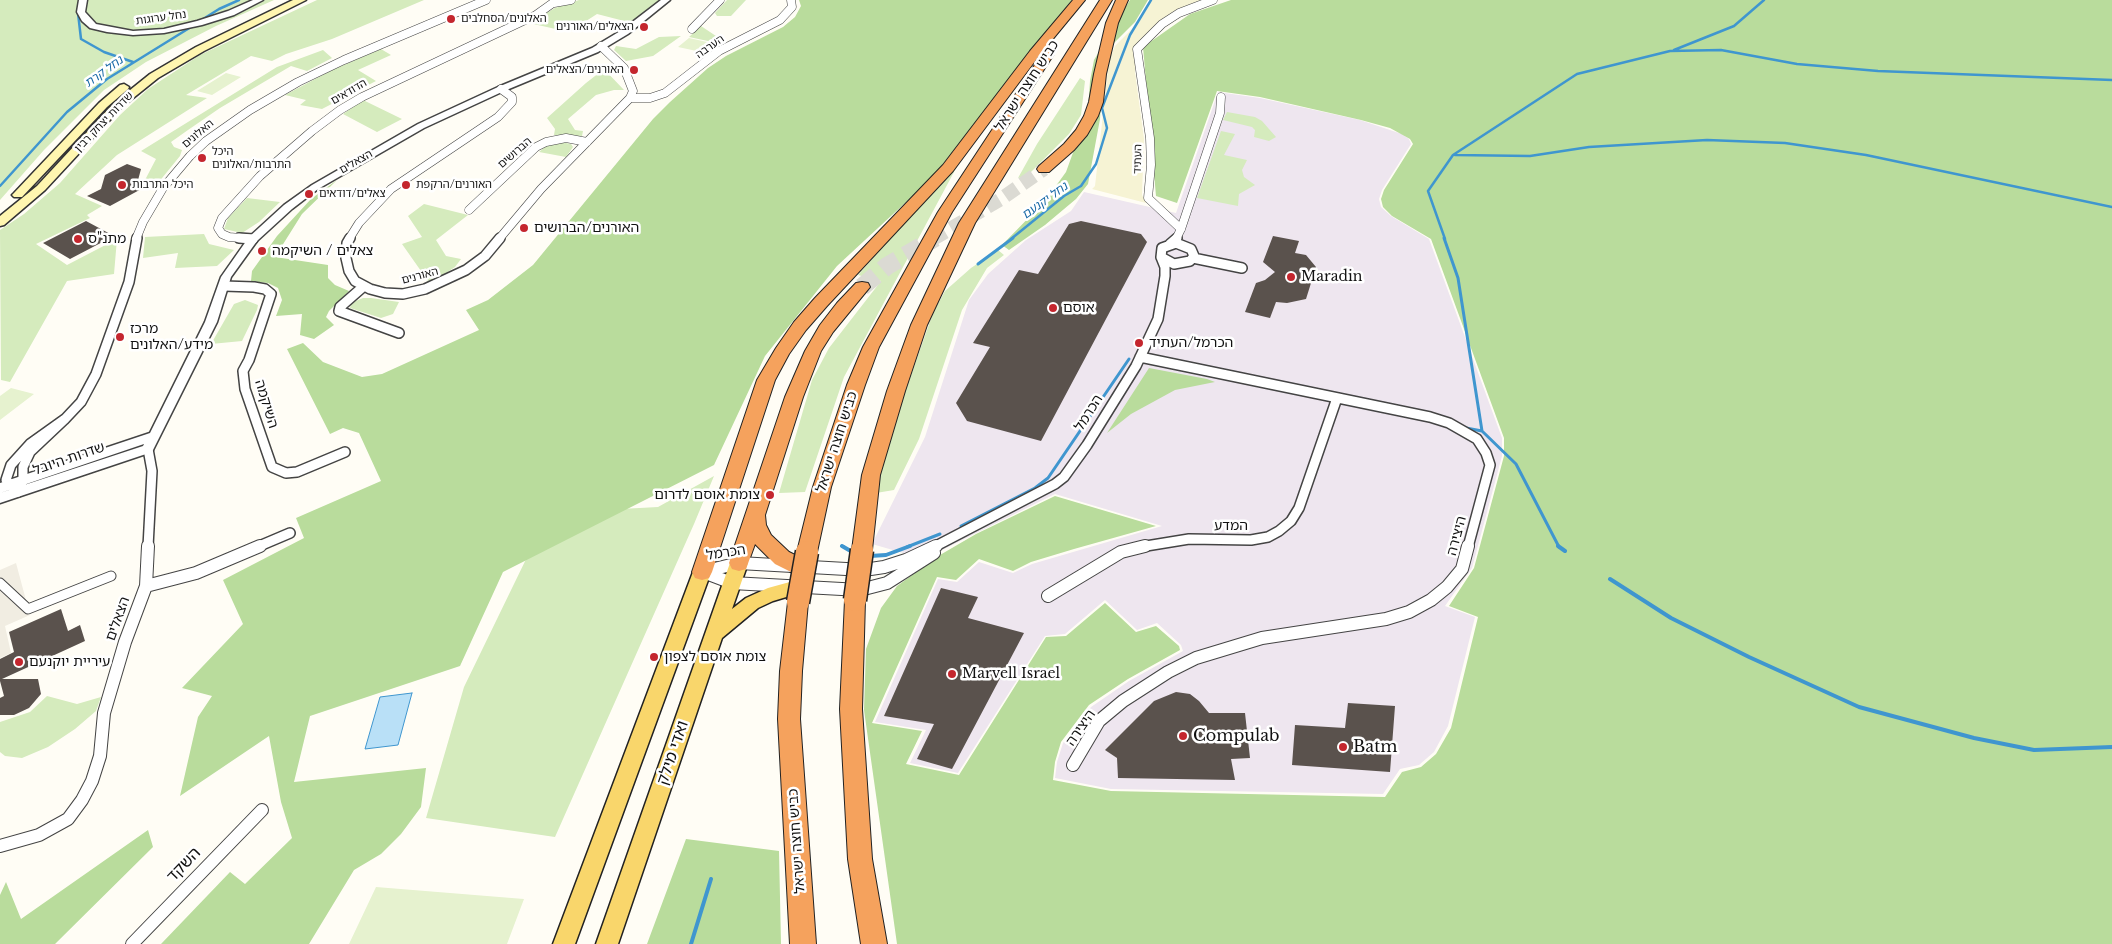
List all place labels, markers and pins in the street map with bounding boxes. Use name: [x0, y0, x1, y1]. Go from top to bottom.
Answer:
place label: האלונים/הסחלבים: [461, 12, 547, 26]
marker: האלונים/הסחלבים: [445, 13, 457, 25]
place label: הצאלים/האורנים: [556, 20, 634, 34]
marker: הצאלים/האורנים: [638, 21, 650, 33]
place label: האורנים/הצאלים: [546, 63, 624, 77]
marker: האורנים/הצאלים: [628, 64, 640, 76]
place label: היכל התרבות/האלונים: [212, 145, 291, 171]
marker: היכל התרבות/האלונים: [196, 152, 208, 164]
place label: היכל התרבות: [132, 178, 194, 192]
place label: האורנים/הרקפת: [416, 178, 492, 192]
marker: היכל התרבות: [116, 179, 128, 191]
marker: האורנים/הרקפת: [400, 179, 412, 191]
place label: צאלים/דודאים: [319, 187, 386, 201]
marker: צאלים/דודאים: [303, 188, 315, 200]
place label: האורנים/הברושים: [534, 220, 639, 236]
marker: האורנים/הברושים: [518, 222, 530, 234]
place label: מתנ"ס: [88, 231, 126, 247]
marker: מתנ"ס: [72, 233, 84, 245]
place label: צאלים / השיקמה: [272, 243, 373, 259]
marker: צאלים / השיקמה: [256, 245, 268, 257]
place label: Maradin: [1301, 269, 1362, 285]
marker: Maradin: [1285, 271, 1297, 283]
place label: אוסם: [1063, 300, 1095, 316]
marker: אוסם: [1047, 302, 1059, 314]
place label: מרכז מידע/האלונים: [130, 321, 213, 354]
marker: מרכז מידע/האלונים: [114, 331, 126, 343]
place label: הכרמל/העתיד: [1149, 335, 1233, 351]
marker: הכרמל/העתיד: [1133, 337, 1145, 349]
place label: צומת אוסם לדרום: [654, 487, 760, 503]
marker: צומת אוסם לדרום: [764, 489, 776, 501]
place label: צומת אוסם לצפון: [664, 649, 766, 665]
marker: צומת אוסם לצפון: [648, 651, 660, 663]
place label: עיריית יוקנעם: [29, 654, 110, 670]
marker: עיריית יוקנעם: [13, 656, 25, 668]
place label: Marvell Israel: [962, 666, 1060, 682]
marker: Marvell Israel: [946, 668, 958, 680]
place label: Compulab: [1193, 726, 1280, 746]
marker: Compulab: [1177, 730, 1189, 742]
place label: Batm: [1353, 737, 1397, 757]
marker: Batm: [1337, 741, 1349, 753]

